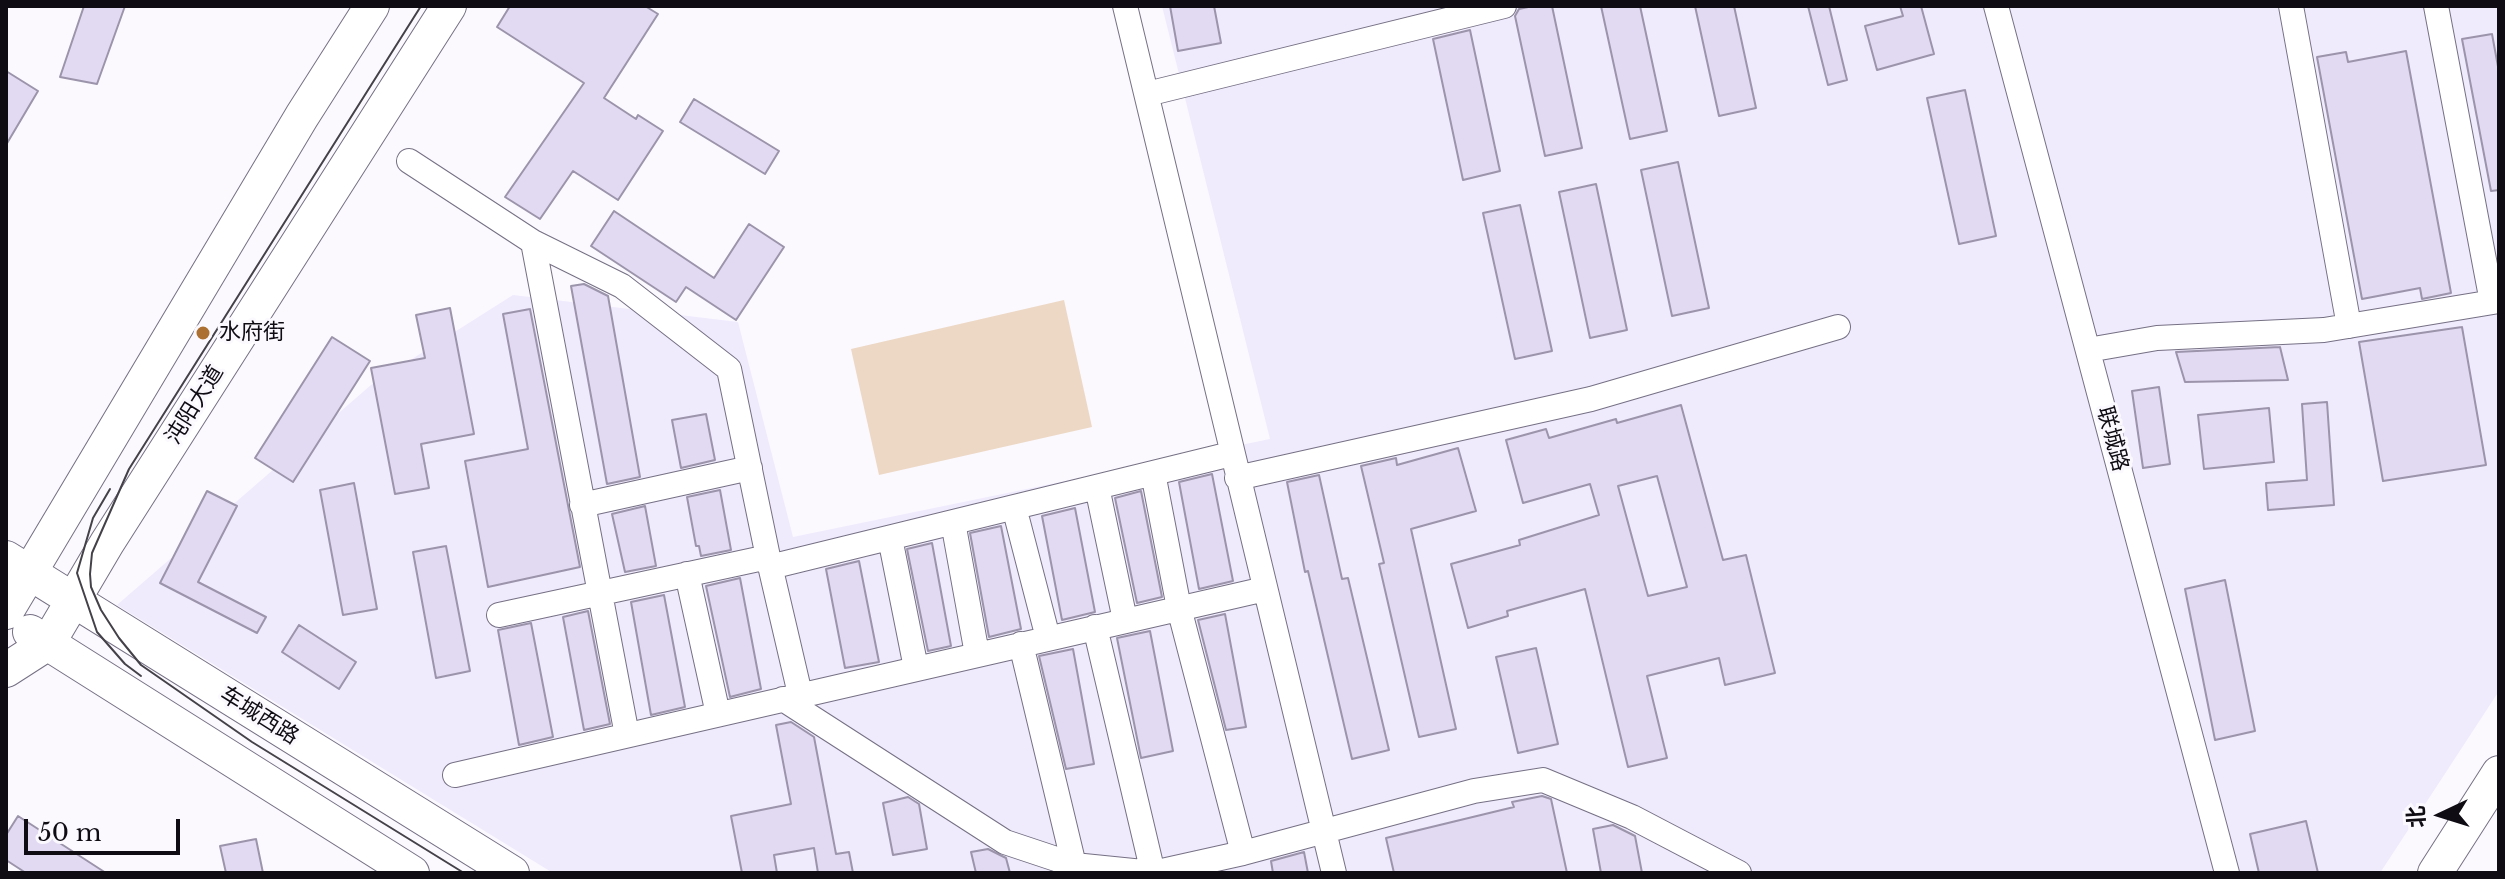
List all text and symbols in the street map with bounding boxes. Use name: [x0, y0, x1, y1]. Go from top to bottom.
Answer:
place label: 水府街: [219, 320, 285, 346]
marker: 水府街: [194, 324, 212, 342]
street label: 沌阳大道: [160, 361, 230, 449]
street label: 联城路: [2091, 404, 2133, 474]
street label: 车城西路: [215, 681, 303, 751]
north arrow: [2401, 775, 2481, 855]
scale bar: [28, 803, 184, 853]
text: 北: [2402, 805, 2431, 829]
text: 50 m: [38, 818, 101, 847]

